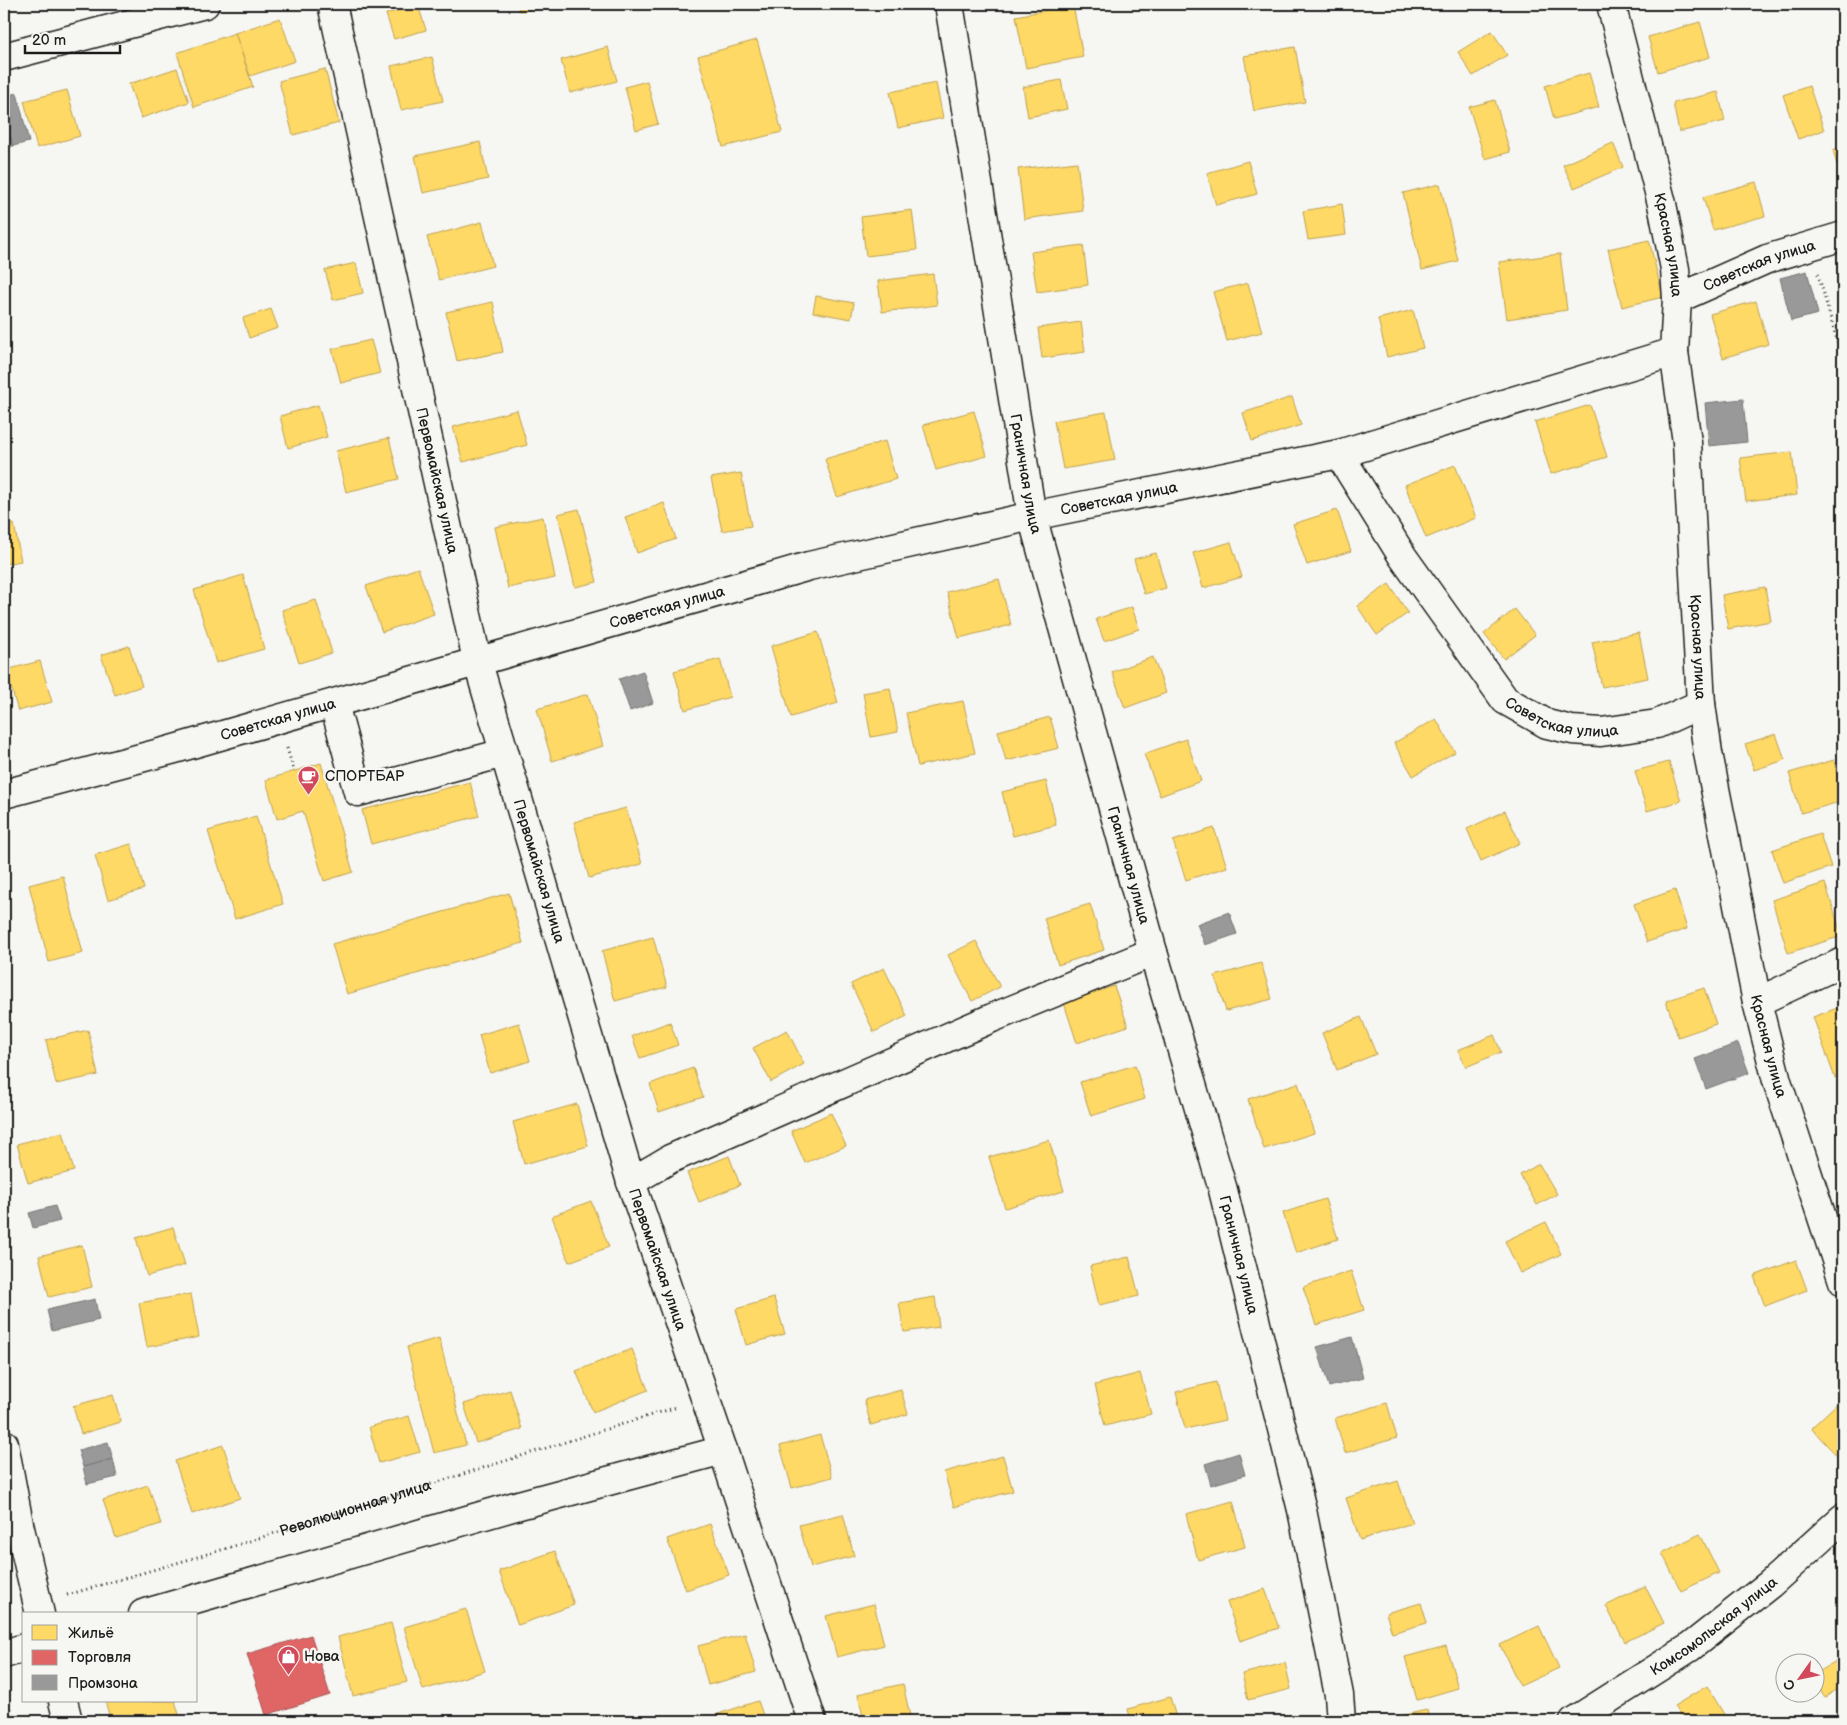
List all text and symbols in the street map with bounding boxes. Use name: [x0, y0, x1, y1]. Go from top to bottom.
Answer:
scale bar: [25, 22, 120, 54]
text: 20 m: [32, 31, 66, 50]
street label: Красная улица: [1650, 191, 1686, 298]
street label: Советская улица: [1700, 236, 1818, 296]
street label: Первомайская улица: [411, 406, 462, 556]
street label: Граничная улица: [1006, 412, 1046, 536]
street label: Советская улица: [1059, 478, 1179, 520]
street label: Советская улица: [608, 582, 727, 633]
street label: Красная улица: [1685, 594, 1710, 700]
street label: Советская улица: [1501, 693, 1620, 742]
street label: Советская улица: [218, 694, 338, 745]
cafe icon: СПОРТБАР: [297, 764, 321, 795]
place label: СПОРТБАР: [325, 767, 405, 786]
street label: Первомайская улица: [509, 797, 569, 946]
street label: Граничная улица: [1103, 804, 1154, 926]
street label: Красная улица: [1746, 993, 1791, 1100]
street label: Первомайская улица: [624, 1186, 690, 1333]
street label: Граничная улица: [1215, 1194, 1262, 1316]
street label: Революционная улица: [277, 1476, 434, 1541]
street label: Комсомольская улица: [1647, 1573, 1782, 1680]
legend: [22, 1612, 198, 1702]
text: Жильё: [68, 1624, 114, 1643]
shop icon: Нова: [276, 1644, 300, 1675]
place label: Нова: [304, 1647, 340, 1666]
text: Торговля: [68, 1648, 131, 1667]
north arrow: [1774, 1652, 1824, 1702]
text: Промзона: [68, 1674, 138, 1693]
text: С: [1780, 1676, 1799, 1694]

